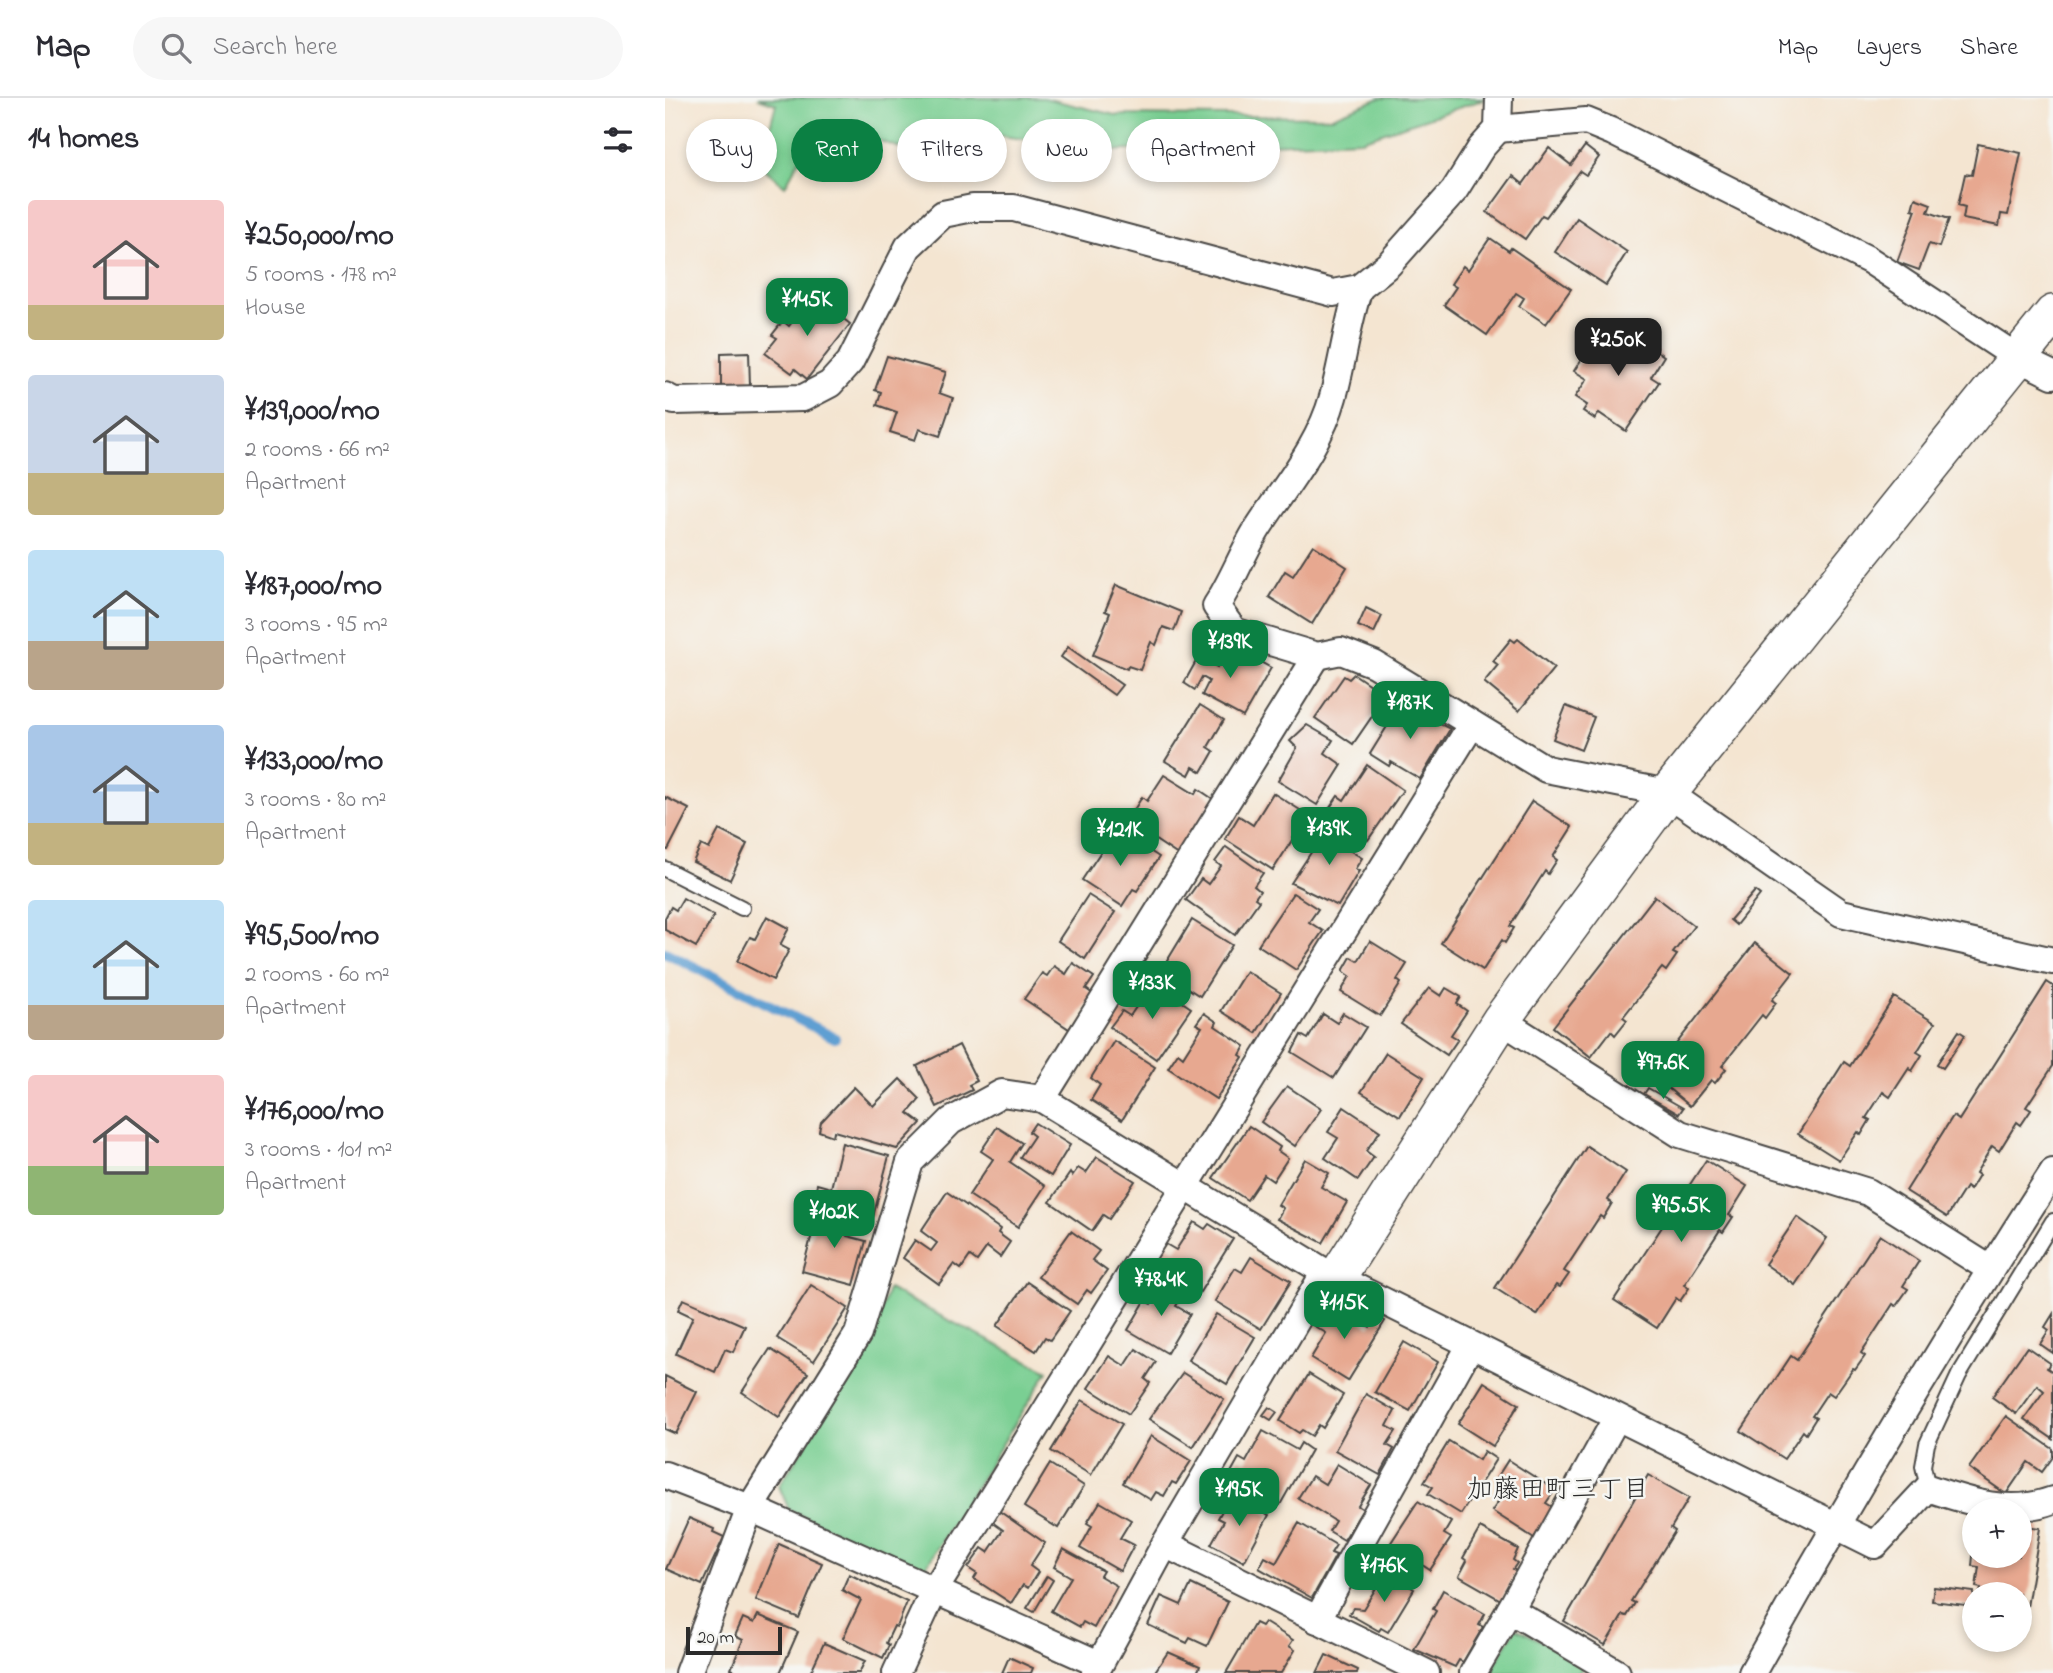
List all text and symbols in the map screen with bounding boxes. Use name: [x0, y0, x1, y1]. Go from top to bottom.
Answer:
search box: [133, 17, 623, 80]
text: Map: [35, 24, 91, 72]
icon: search: [157, 29, 195, 67]
text: Search here: [213, 29, 337, 67]
text: Map: [1778, 31, 1818, 66]
text: Layers: [1856, 31, 1922, 66]
text: Share: [1960, 31, 2018, 66]
text: 14 homes: [28, 118, 139, 162]
chip: Buy: [686, 119, 777, 182]
chip: Rent: [791, 119, 883, 182]
chip: Filters: [897, 119, 1007, 182]
chip: New: [1021, 119, 1112, 182]
chip: Apartment: [1126, 119, 1280, 182]
icon: filters: [599, 121, 637, 159]
text: ¥250,000/mo: [245, 215, 394, 259]
icon: home: [84, 228, 168, 312]
text: 5 rooms · 178 m²: [245, 259, 397, 292]
pin: ¥145K: [758, 278, 856, 338]
text: ¥145K: [782, 284, 832, 317]
text: House: [245, 292, 305, 325]
pin: ¥250K: [1569, 318, 1667, 378]
text: ¥250K: [1591, 324, 1645, 357]
text: ¥139,000/mo: [245, 390, 380, 434]
icon: home: [84, 403, 168, 487]
text: 2 rooms · 66 m²: [245, 434, 390, 467]
text: Apartment: [245, 467, 346, 500]
text: ¥187,000/mo: [245, 565, 382, 609]
icon: home: [84, 578, 168, 662]
text: 3 rooms · 95 m²: [245, 609, 388, 642]
pin: ¥139K: [1181, 620, 1279, 680]
text: ¥139K: [1208, 626, 1252, 659]
text: Apartment: [245, 642, 346, 675]
pin: ¥187K: [1361, 682, 1459, 741]
text: ¥187K: [1387, 687, 1433, 720]
text: ¥133,000/mo: [245, 740, 383, 784]
icon: home: [84, 753, 168, 837]
text: 3 rooms · 80 m²: [245, 784, 386, 817]
pin: ¥121K: [1071, 808, 1169, 868]
pin: ¥139K: [1280, 808, 1378, 867]
text: ¥139K: [1307, 813, 1351, 846]
text: ¥121K: [1097, 814, 1143, 847]
text: Apartment: [245, 817, 346, 850]
text: ¥95,500/mo: [245, 915, 379, 959]
icon: home: [84, 928, 168, 1012]
text: 2 rooms · 60 m²: [245, 959, 390, 992]
pin: ¥133K: [1103, 962, 1201, 1021]
text: ¥133K: [1129, 967, 1175, 1000]
text: Apartment: [245, 992, 346, 1025]
pin: ¥97.6K: [1606, 1042, 1720, 1101]
text: ¥97.6K: [1637, 1047, 1689, 1080]
text: ¥176,000/mo: [245, 1090, 384, 1134]
icon: home: [84, 1103, 168, 1187]
text: 3 rooms · 101 m²: [245, 1134, 392, 1167]
text: Apartment: [245, 1167, 346, 1200]
pin: ¥95.5K: [1624, 1184, 1738, 1244]
pin: ¥102K: [785, 1190, 883, 1250]
text: ¥95.5K: [1652, 1190, 1710, 1223]
text: ¥102K: [810, 1196, 858, 1229]
pin: ¥78.4K: [1104, 1258, 1218, 1318]
text: ¥78.4K: [1135, 1264, 1187, 1297]
pin: ¥115K: [1295, 1282, 1393, 1341]
text: ¥115K: [1320, 1287, 1368, 1320]
pin: ¥195K: [1190, 1468, 1288, 1528]
district label: 加藤田町三丁目: [1467, 1472, 1649, 1510]
text: ¥195K: [1215, 1474, 1263, 1507]
map controls: [1962, 1498, 2032, 1652]
button: +: [1962, 1498, 2032, 1568]
pin: ¥176K: [1335, 1544, 1433, 1604]
text: ¥176K: [1360, 1550, 1408, 1583]
button: −: [1962, 1582, 2032, 1652]
scale bar: [686, 1624, 782, 1656]
text: 20 m: [697, 1625, 734, 1652]

